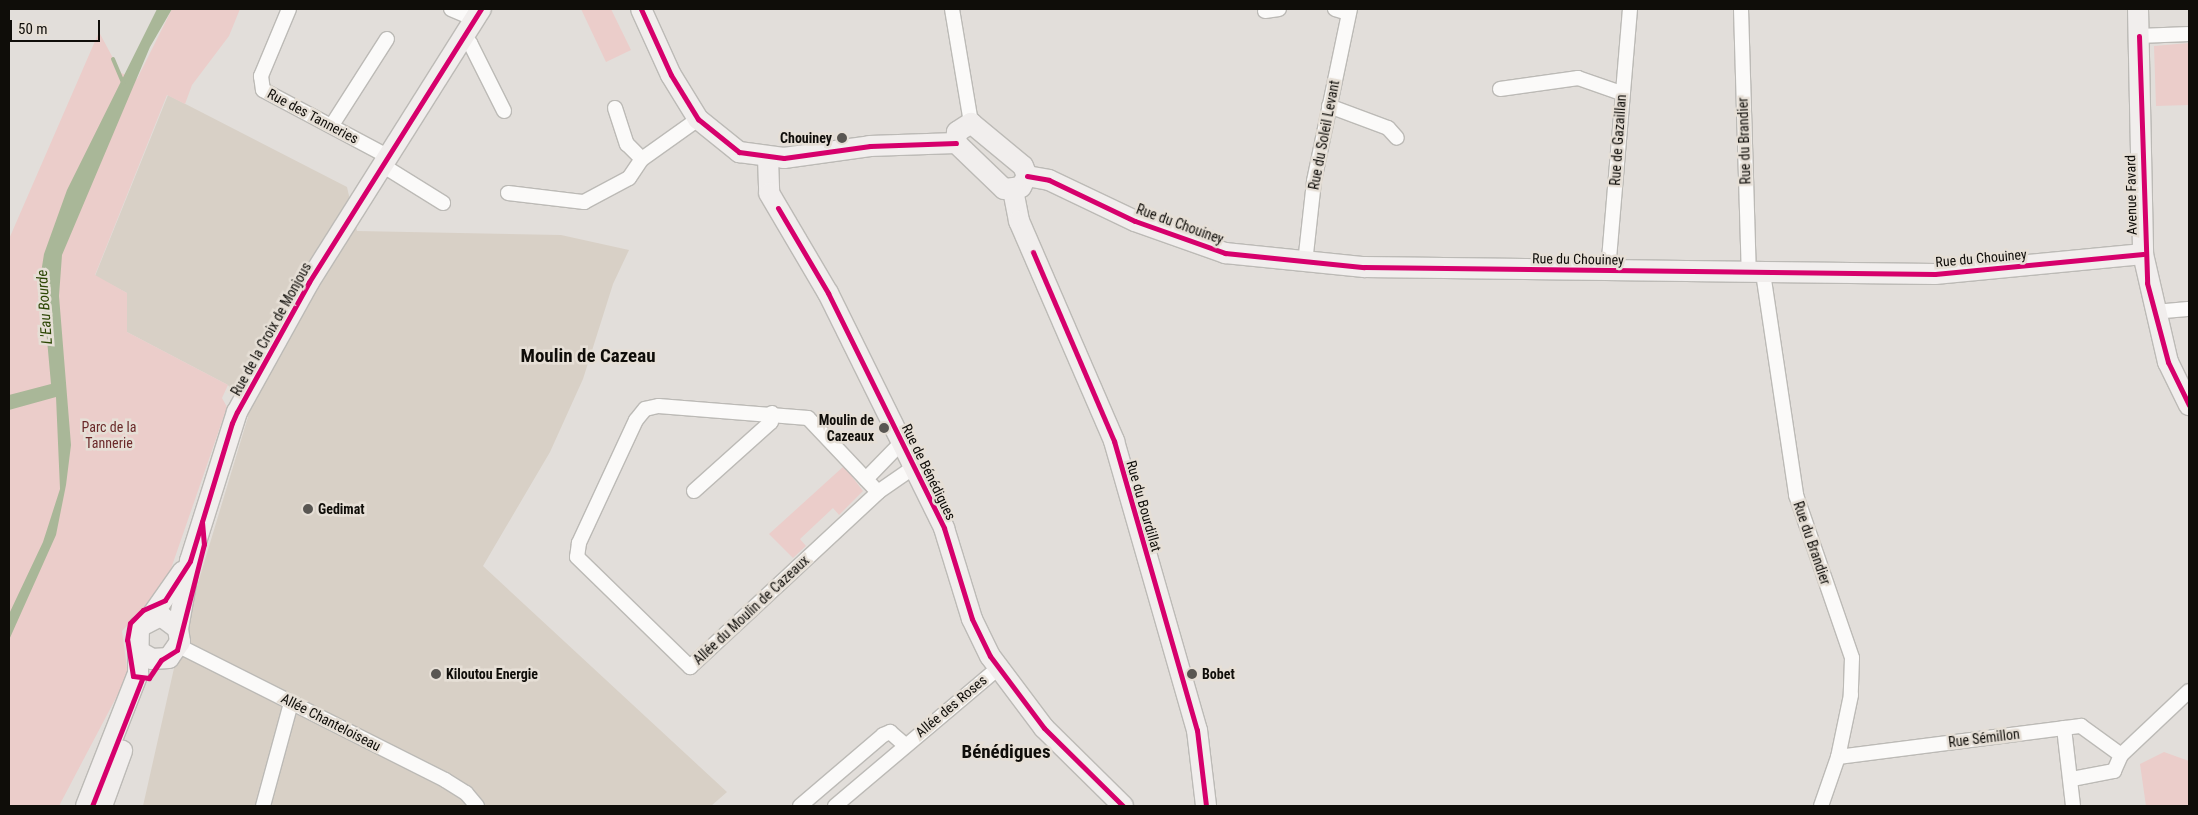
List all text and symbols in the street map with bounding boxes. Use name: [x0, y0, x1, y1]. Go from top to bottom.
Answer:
scale bar: [12, 10, 102, 42]
text: 50 m: [18, 20, 48, 38]
street label: Rue du Soleil Levant: [1305, 79, 1343, 191]
street label: Rue des Tanneries: [265, 85, 361, 147]
street label: Rue de Gazaillan: [1606, 94, 1630, 186]
street label: Rue du Brandier: [1734, 97, 1754, 185]
place label: Chouiney: [780, 130, 832, 146]
marker: Chouiney: [836, 132, 848, 144]
street label: Avenue Favard: [2122, 155, 2140, 235]
street label: Rue du Chouiney: [1134, 200, 1226, 248]
street label: Rue du Chouiney: [1935, 246, 2027, 270]
street label: Rue du Chouiney: [1532, 250, 1624, 268]
street label: Rue de la Croix de Monjous: [227, 259, 315, 399]
water label: L'Eau Bourde: [33, 269, 57, 345]
district label: Moulin de Cazeau: [520, 345, 656, 367]
place label: Moulin de Cazeaux: [819, 412, 874, 444]
park label: Parc de la Tannerie: [82, 419, 136, 452]
street label: Rue de Bénédigues: [898, 421, 960, 523]
marker: Moulin de Cazeaux: [878, 422, 890, 434]
street label: Rue du Bourdillat: [1123, 459, 1165, 553]
street label: Rue du Brandier: [1790, 499, 1834, 587]
place label: Gedimat: [318, 501, 365, 517]
marker: Gedimat: [302, 503, 314, 515]
street label: Allée du Moulin de Cazeaux: [690, 552, 812, 668]
place label: Kiloutou Energie: [446, 666, 538, 682]
place label: Bobet: [1202, 666, 1235, 682]
marker: Kiloutou Energie: [430, 668, 442, 680]
marker: Bobet: [1186, 668, 1198, 680]
street label: Allée des Roses: [912, 671, 990, 741]
street label: Allée Chanteloiseau: [278, 690, 384, 754]
street label: Rue Sémillon: [1947, 725, 2021, 751]
district label: Bénédigues: [961, 741, 1051, 763]

